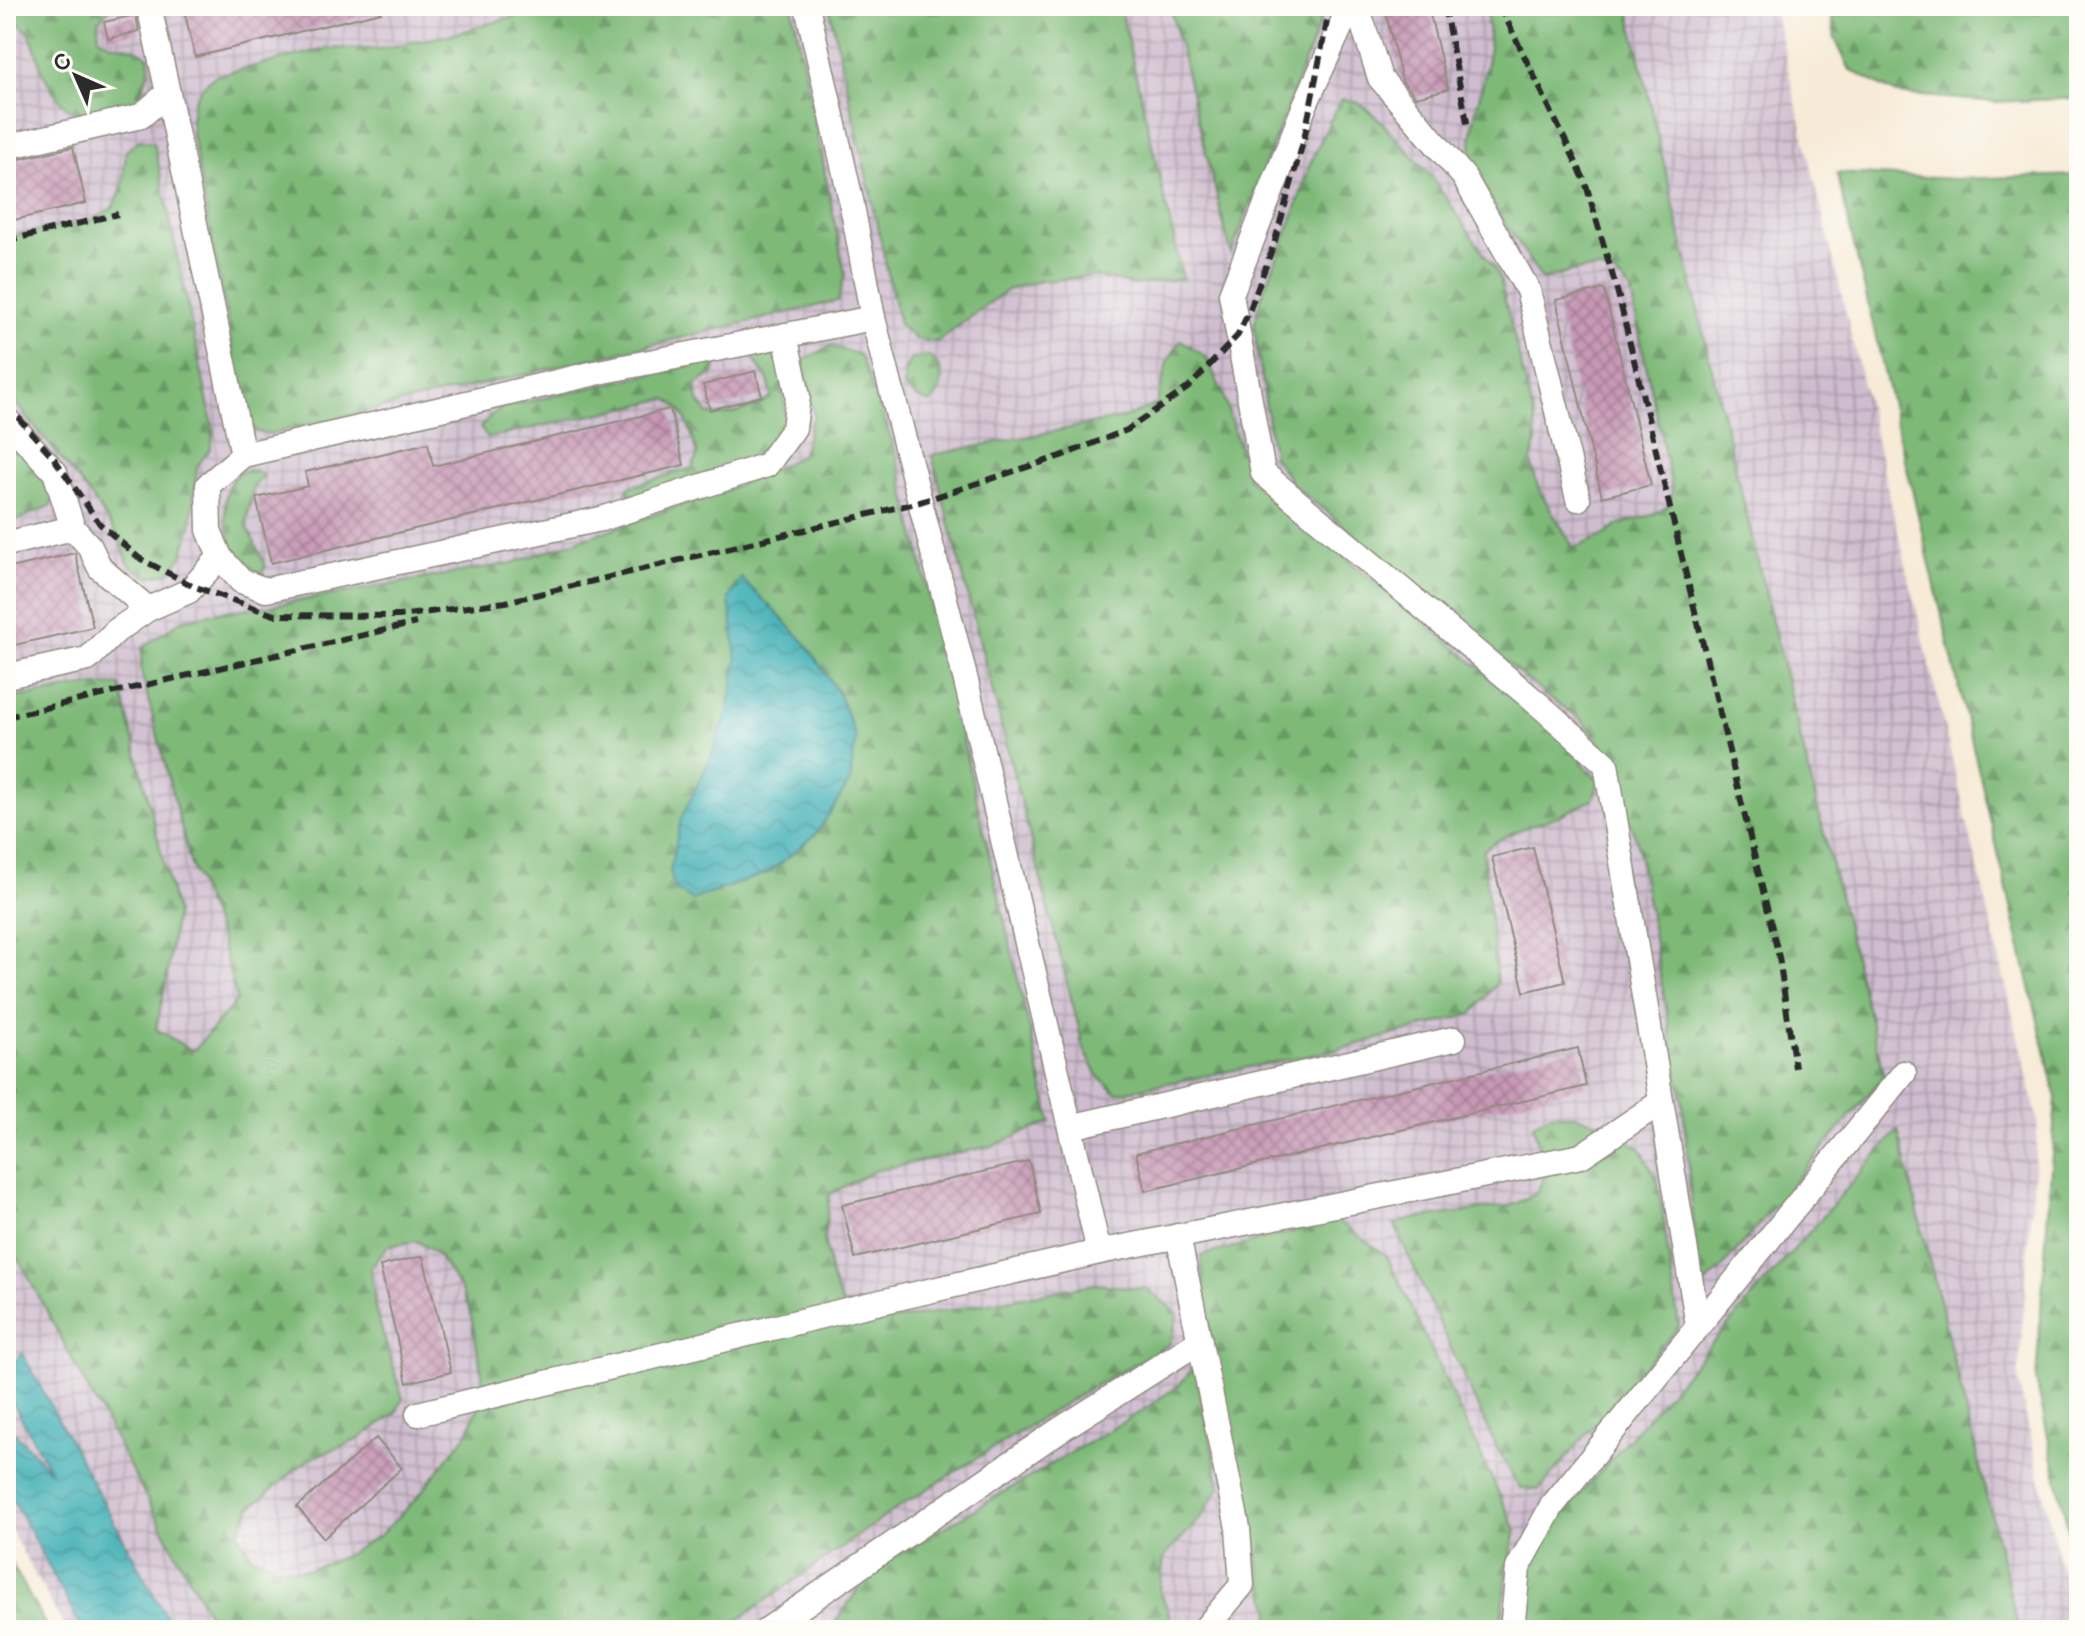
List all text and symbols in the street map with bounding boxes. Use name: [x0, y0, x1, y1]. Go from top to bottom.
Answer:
north arrow: [36, 36, 116, 116]
text: С: [48, 48, 78, 78]

